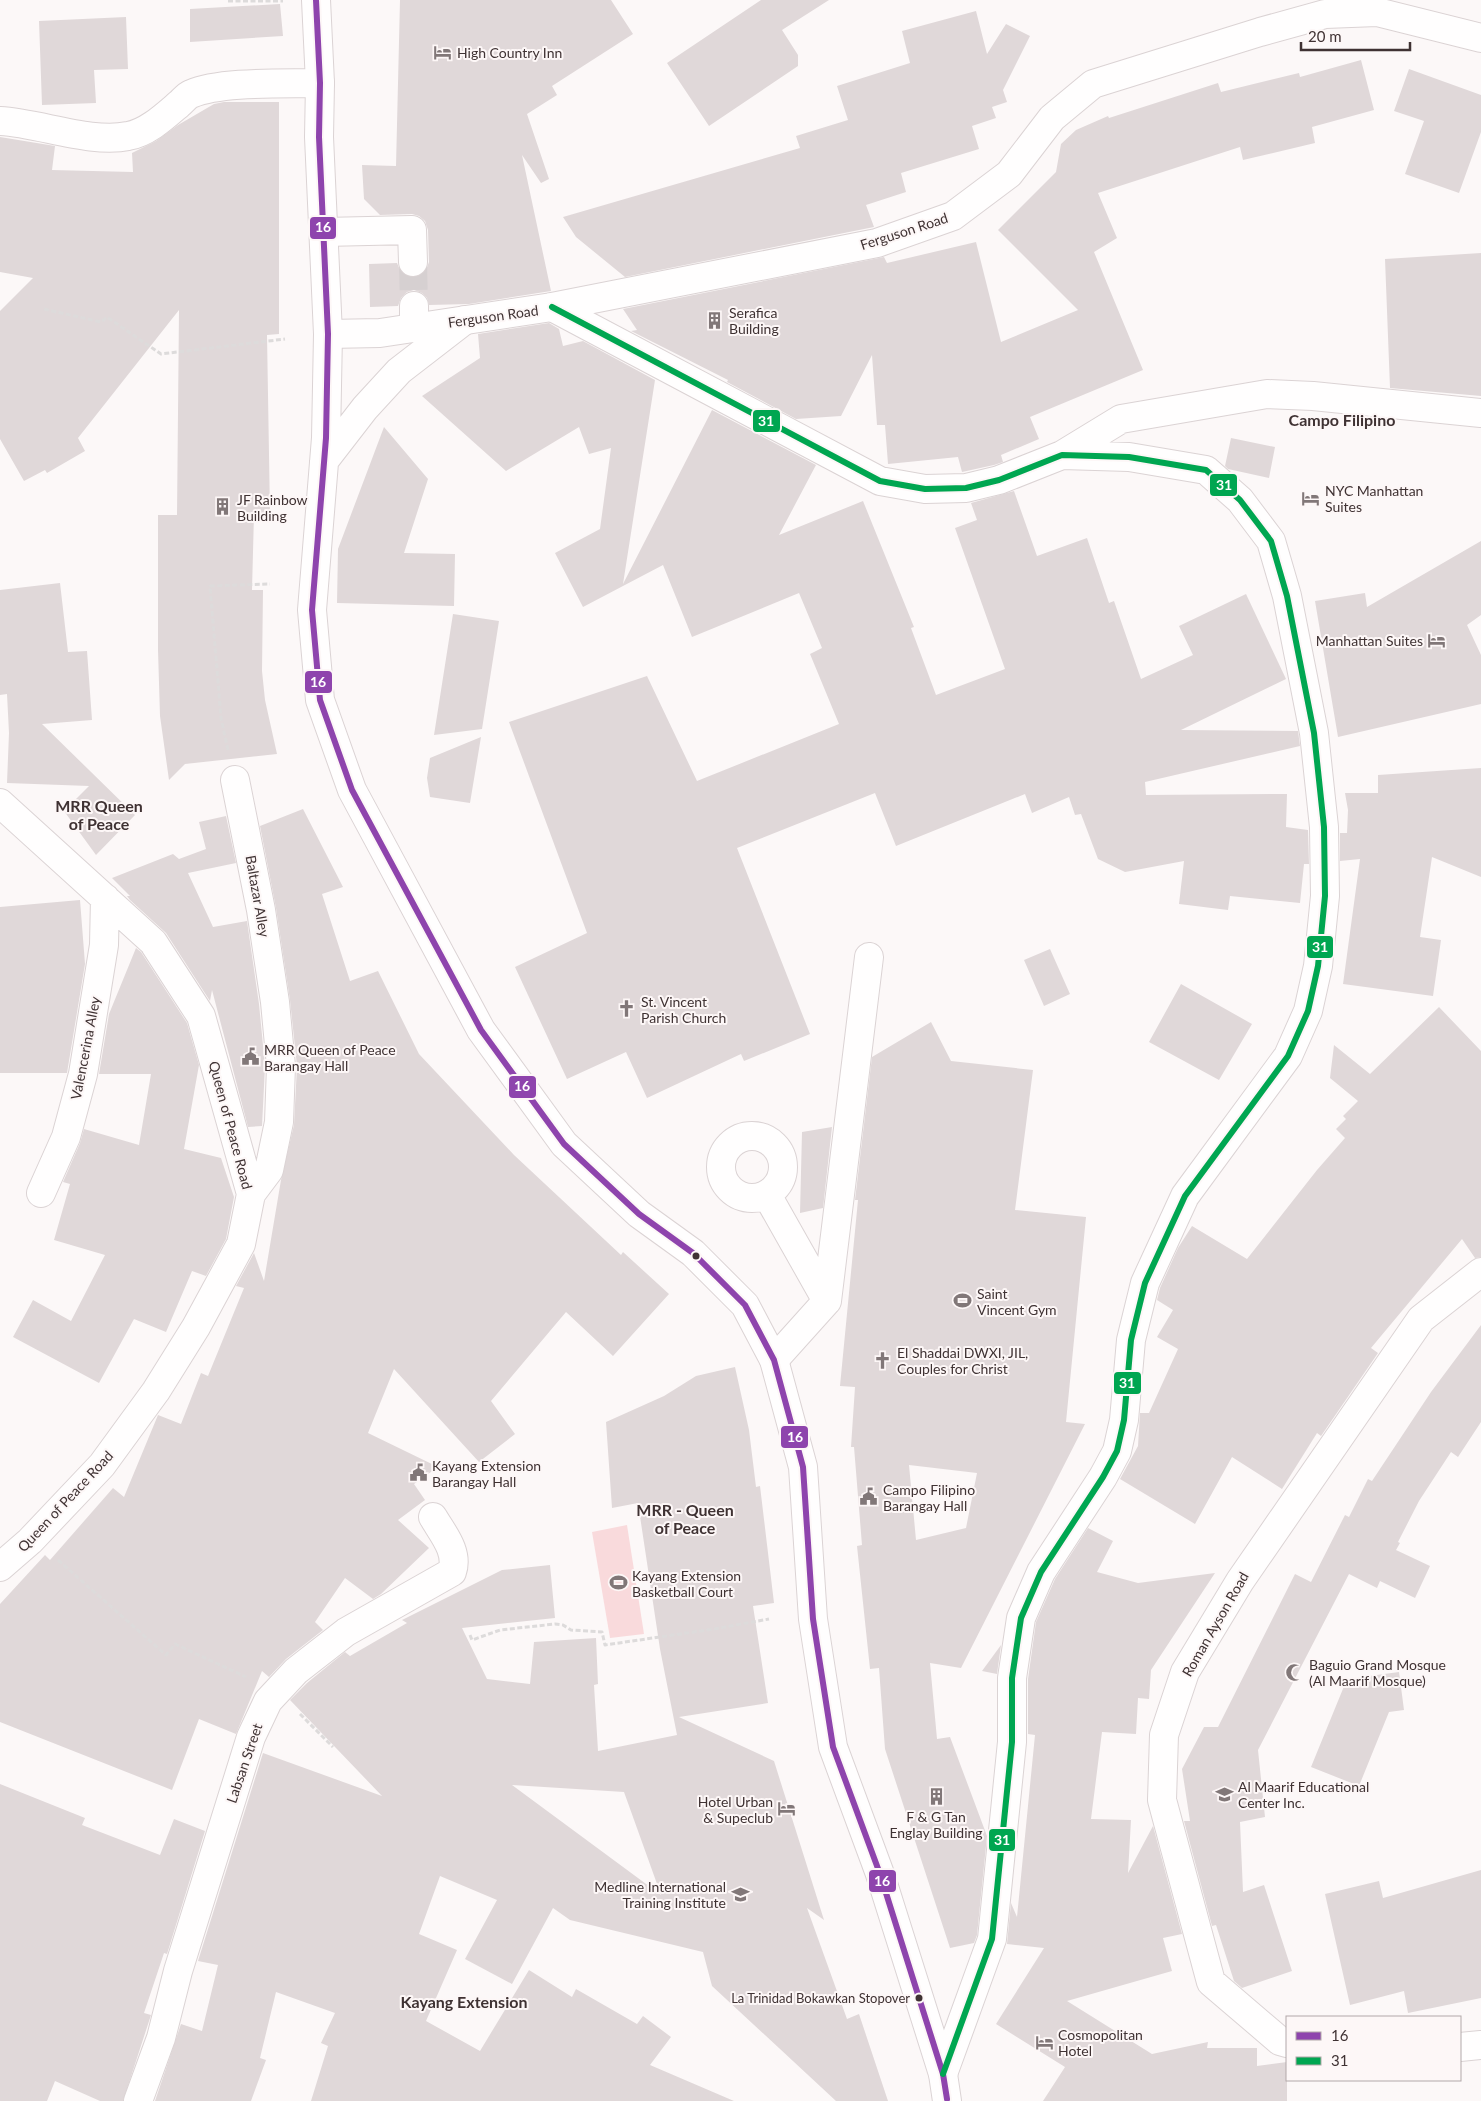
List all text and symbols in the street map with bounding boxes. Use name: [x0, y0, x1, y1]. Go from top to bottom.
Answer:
scale bar: [1301, 20, 1410, 52]
text: 20 m: [1308, 27, 1342, 45]
hotel icon: High Country Inn: [433, 42, 453, 62]
place label: High Country Inn: [457, 44, 562, 61]
street label: Ferguson Road: [858, 209, 950, 253]
line badge: 16: [309, 216, 337, 240]
text: 16: [315, 218, 331, 235]
street label: Ferguson Road: [447, 301, 539, 331]
place label: Serafica Building: [729, 304, 779, 337]
building icon: Serafica Building: [705, 310, 725, 330]
line badge: 31: [752, 409, 781, 433]
district label: Campo Filipino: [1289, 410, 1395, 429]
text: 31: [758, 412, 774, 429]
line badge: 31: [1209, 473, 1238, 497]
text: 31: [1216, 476, 1232, 493]
place label: NYC Manhattan Suites: [1325, 482, 1423, 515]
hotel icon: NYC Manhattan Suites: [1301, 488, 1321, 508]
place label: JF Rainbow Building: [237, 491, 308, 524]
building icon: JF Rainbow Building: [213, 497, 233, 517]
hotel icon: Manhattan Suites: [1427, 630, 1447, 650]
place label: Manhattan Suites: [1316, 632, 1423, 649]
line badge: 16: [304, 670, 333, 694]
text: 16: [310, 673, 326, 690]
district label: MRR Queen of Peace: [55, 796, 143, 833]
street label: Baltazar Alley: [242, 854, 274, 939]
line badge: 31: [1306, 935, 1334, 959]
text: 31: [1312, 938, 1328, 955]
place label: St. Vincent Parish Church: [641, 993, 726, 1026]
street label: Valencerina Alley: [67, 994, 103, 1101]
church icon: St. Vincent Parish Church: [617, 999, 637, 1019]
place label: MRR Queen of Peace Barangay Hall: [264, 1041, 396, 1074]
public building icon: MRR Queen of Peace Barangay Hall: [240, 1047, 260, 1067]
street label: Queen of Peace Road: [206, 1059, 256, 1191]
line badge: 16: [508, 1075, 537, 1099]
text: 16: [514, 1077, 530, 1094]
unlabelled marker: [691, 1251, 701, 1261]
place label: Saint Vincent Gym: [977, 1285, 1057, 1318]
sports icon: Saint Vincent Gym: [953, 1291, 973, 1311]
place label: El Shaddai DWXI, JIL, Couples for Christ: [897, 1344, 1028, 1377]
church icon: El Shaddai DWXI, JIL, Couples for Christ: [873, 1350, 893, 1370]
line badge: 31: [1113, 1371, 1142, 1395]
text: 31: [1119, 1374, 1135, 1391]
line badge: 16: [780, 1425, 809, 1449]
text: 16: [787, 1428, 803, 1445]
street label: Queen of Peace Road: [14, 1447, 116, 1555]
place label: Kayang Extension Barangay Hall: [432, 1457, 541, 1490]
public building icon: Kayang Extension Barangay Hall: [408, 1463, 428, 1483]
place label: Campo Filipino Barangay Hall: [883, 1481, 975, 1514]
public building icon: Campo Filipino Barangay Hall: [859, 1487, 879, 1507]
district label: MRR - Queen of Peace: [636, 1500, 734, 1537]
place label: Kayang Extension Basketball Court: [632, 1567, 741, 1600]
street label: Roman Ayson Road: [1178, 1569, 1252, 1679]
sports icon: Kayang Extension Basketball Court: [608, 1573, 628, 1593]
place label: Baguio Grand Mosque (Al Maarif Mosque): [1309, 1656, 1446, 1689]
mosque icon: Baguio Grand Mosque (Al Maarif Mosque): [1285, 1662, 1305, 1682]
street label: Labsan Street: [222, 1721, 266, 1805]
place label: Al Maarif Educational Center Inc.: [1238, 1778, 1369, 1811]
school or university icon: Al Maarif Educational Center Inc.: [1214, 1784, 1234, 1804]
building icon: F & G Tan Englay Building: [926, 1786, 946, 1806]
place label: Hotel Urban & Supeclub: [698, 1793, 773, 1826]
hotel icon: Hotel Urban & Supeclub: [777, 1799, 797, 1819]
place label: F & G Tan Englay Building: [889, 1808, 983, 1841]
line badge: 31: [988, 1828, 1016, 1852]
text: 31: [994, 1831, 1010, 1848]
line badge: 16: [868, 1869, 897, 1893]
text: 16: [874, 1872, 890, 1889]
place label: Medline International Training Institute: [594, 1878, 726, 1911]
school or university icon: Medline International Training Institute: [730, 1884, 750, 1904]
place label: La Trinidad Bokawkan Stopover: [731, 1990, 910, 2006]
district label: Kayang Extension: [401, 1992, 527, 2011]
marker: La Trinidad Bokawkan Stopover: [914, 1993, 924, 2003]
legend: [1286, 2016, 1461, 2081]
place label: Cosmopolitan Hotel: [1058, 2026, 1143, 2059]
text: 16: [1331, 2026, 1349, 2044]
hotel icon: Cosmopolitan Hotel: [1034, 2032, 1054, 2052]
text: 31: [1331, 2051, 1348, 2069]

